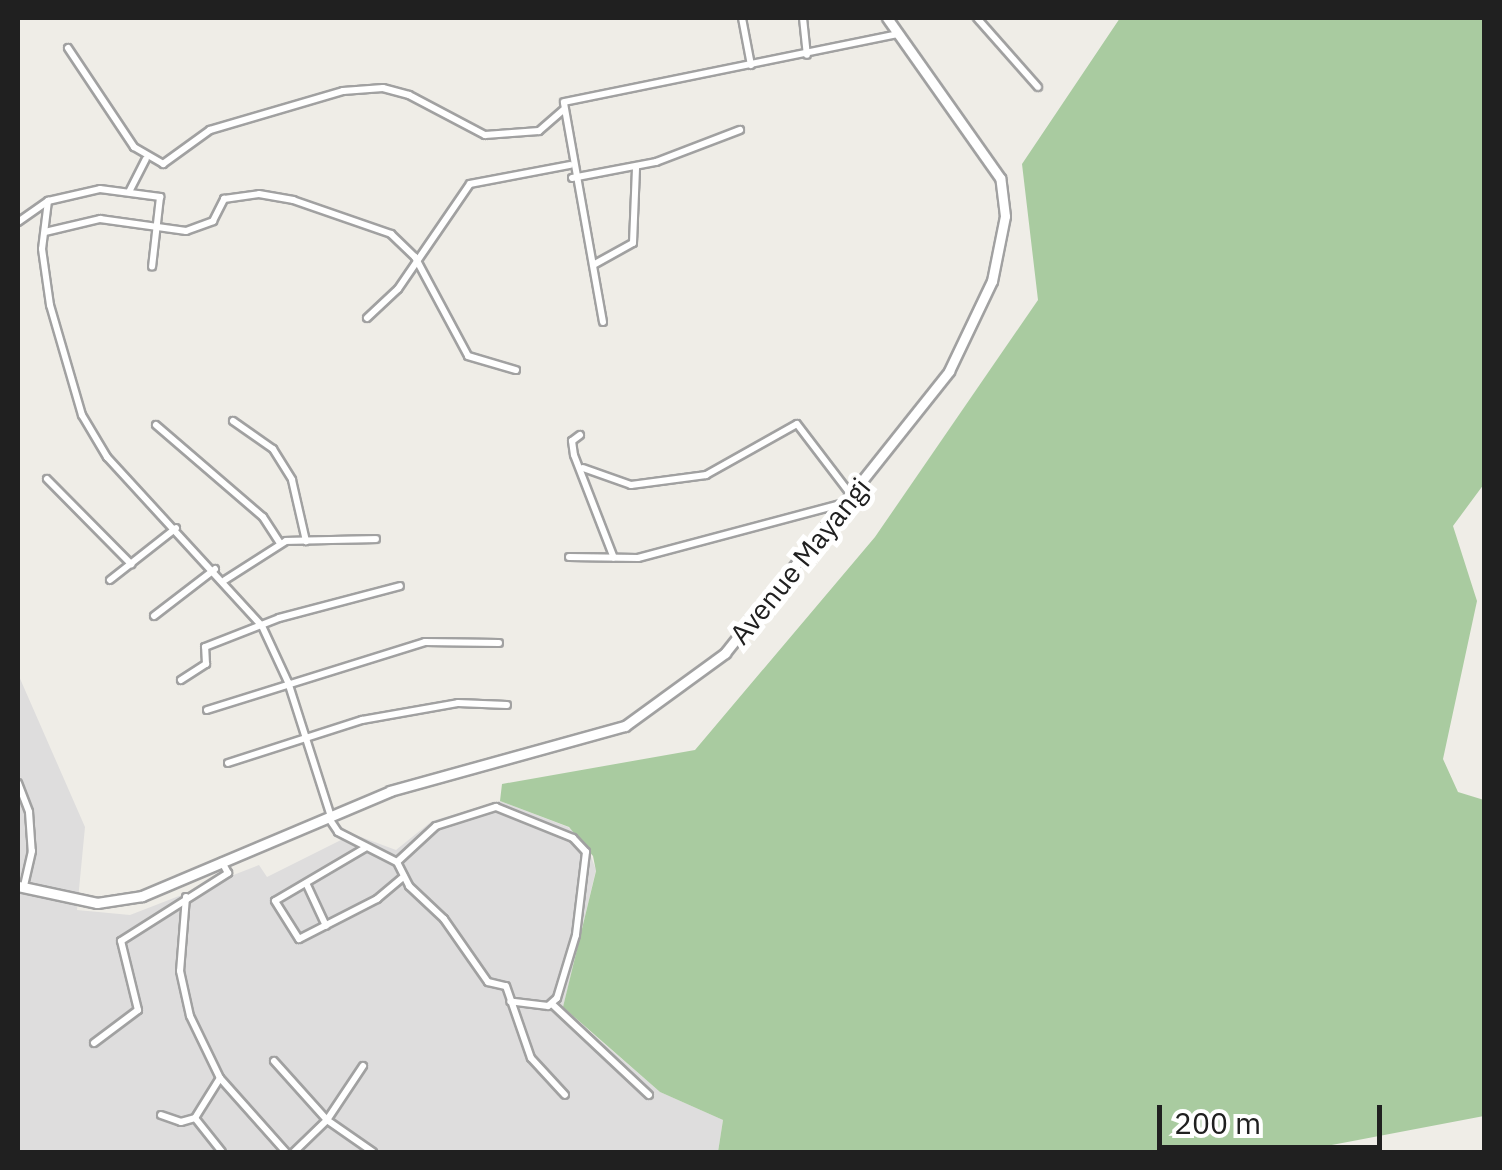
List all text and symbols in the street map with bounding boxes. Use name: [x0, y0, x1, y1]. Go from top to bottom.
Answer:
street label: Avenue Mayangi: [723, 471, 877, 651]
scale bar: [1162, 1085, 1387, 1147]
text: 200 m: [1174, 1103, 1261, 1142]

